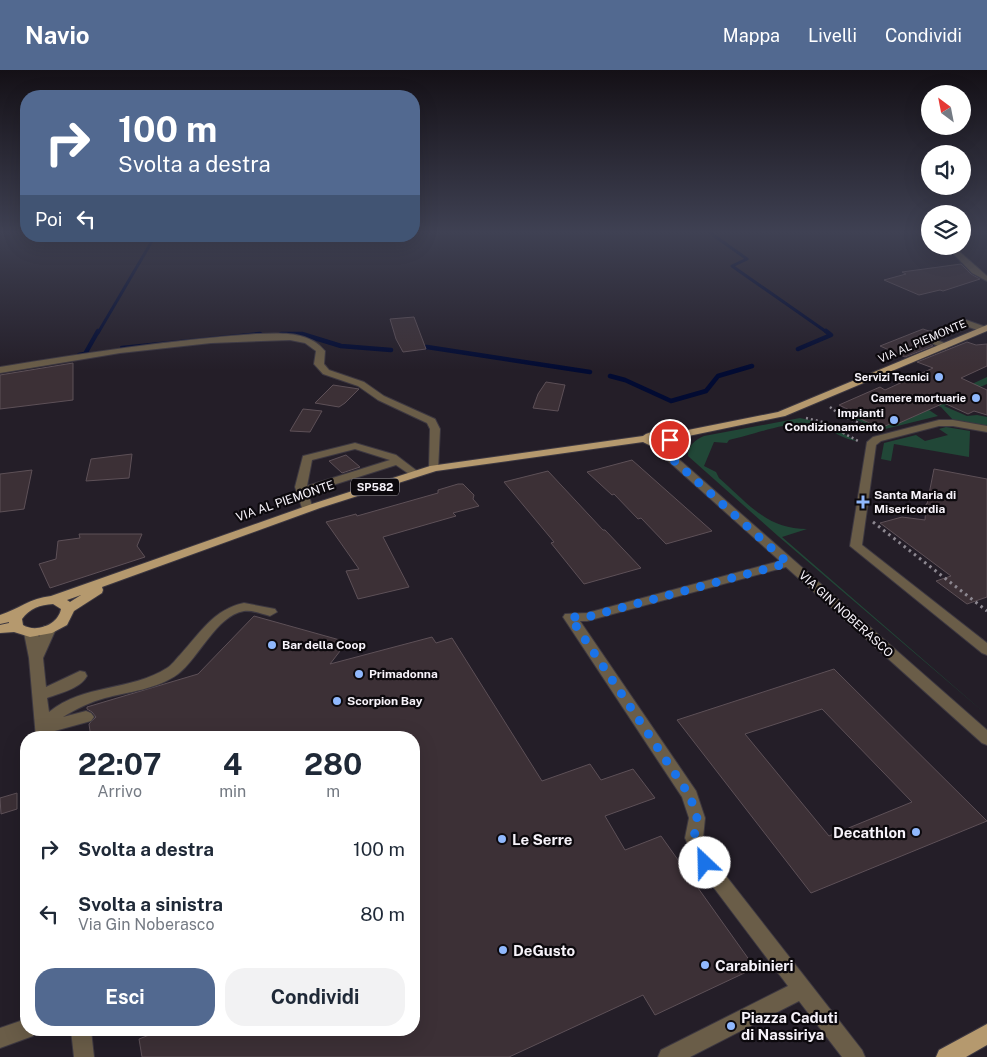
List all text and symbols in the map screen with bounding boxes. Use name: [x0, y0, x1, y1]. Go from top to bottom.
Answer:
text: Navio: [25, 21, 90, 49]
text: Mappa: [723, 25, 780, 46]
text: Livelli: [808, 25, 857, 46]
text: Condividi: [885, 25, 962, 46]
north arrow: [921, 85, 971, 135]
map controls: [921, 85, 971, 255]
text: 100 m: [118, 109, 217, 150]
icon: right: [35, 110, 100, 175]
button: sound: [921, 145, 971, 195]
text: Svolta a destra: [118, 151, 271, 177]
icon: left: [72, 205, 100, 233]
button: layers: [921, 205, 971, 255]
text: Poi: [35, 208, 62, 230]
street label: VIA AL PIEMONTE: [876, 317, 968, 365]
place label: Servizi Tecnici: [854, 371, 929, 383]
marker: Servizi Tecnici: [933, 371, 945, 383]
place label: Camere mortuarie: [871, 392, 966, 404]
marker: Camere mortuarie: [970, 392, 982, 404]
place label: Impianti Condizionamento: [785, 406, 884, 434]
marker: Impianti Condizionamento: [888, 414, 900, 426]
pin: [649, 419, 691, 461]
icon: arrive: [656, 426, 684, 454]
street label: VIA AL PIEMONTE: [234, 478, 336, 524]
road number: SP582: [351, 478, 399, 496]
place label: Santa Maria di Misericordia: [874, 488, 956, 516]
marker: Santa Maria di Misericordia: [856, 495, 870, 509]
street label: VIA GIN NOBERASCO: [796, 568, 896, 660]
place label: Bar della Coop: [282, 638, 366, 652]
marker: Bar della Coop: [266, 639, 278, 651]
place label: Primadonna: [369, 667, 438, 681]
marker: Primadonna: [353, 668, 365, 680]
place label: Scorpion Bay: [347, 694, 423, 708]
marker: Scorpion Bay: [331, 695, 343, 707]
text: 22:07: [78, 746, 161, 782]
text: 4: [223, 746, 243, 782]
text: 280: [304, 746, 362, 782]
text: Arrivo: [97, 782, 142, 801]
text: min: [219, 782, 246, 801]
text: m: [326, 782, 340, 801]
place label: Decathlon: [833, 824, 906, 841]
marker: Decathlon: [910, 826, 922, 838]
place label: Le Serre: [512, 831, 572, 848]
marker: Le Serre: [496, 833, 508, 845]
icon: right: [35, 835, 63, 863]
position arrow: [678, 836, 730, 888]
text: Svolta a destra: [78, 838, 214, 860]
text: 100 m: [353, 838, 405, 860]
text: Svolta a sinistra: [78, 893, 223, 915]
icon: left: [35, 900, 63, 928]
text: 80 m: [360, 903, 405, 925]
text: Via Gin Noberasco: [78, 915, 215, 934]
place label: DeGusto: [513, 942, 576, 959]
marker: DeGusto: [497, 944, 509, 956]
place label: Carabinieri: [715, 957, 793, 974]
marker: Carabinieri: [699, 959, 711, 971]
button: Esci: [35, 968, 215, 1026]
button: Condividi: [225, 968, 405, 1026]
place label: Piazza Caduti di Nassiriya: [741, 1009, 838, 1043]
marker: Piazza Caduti di Nassiriya: [725, 1020, 737, 1032]

